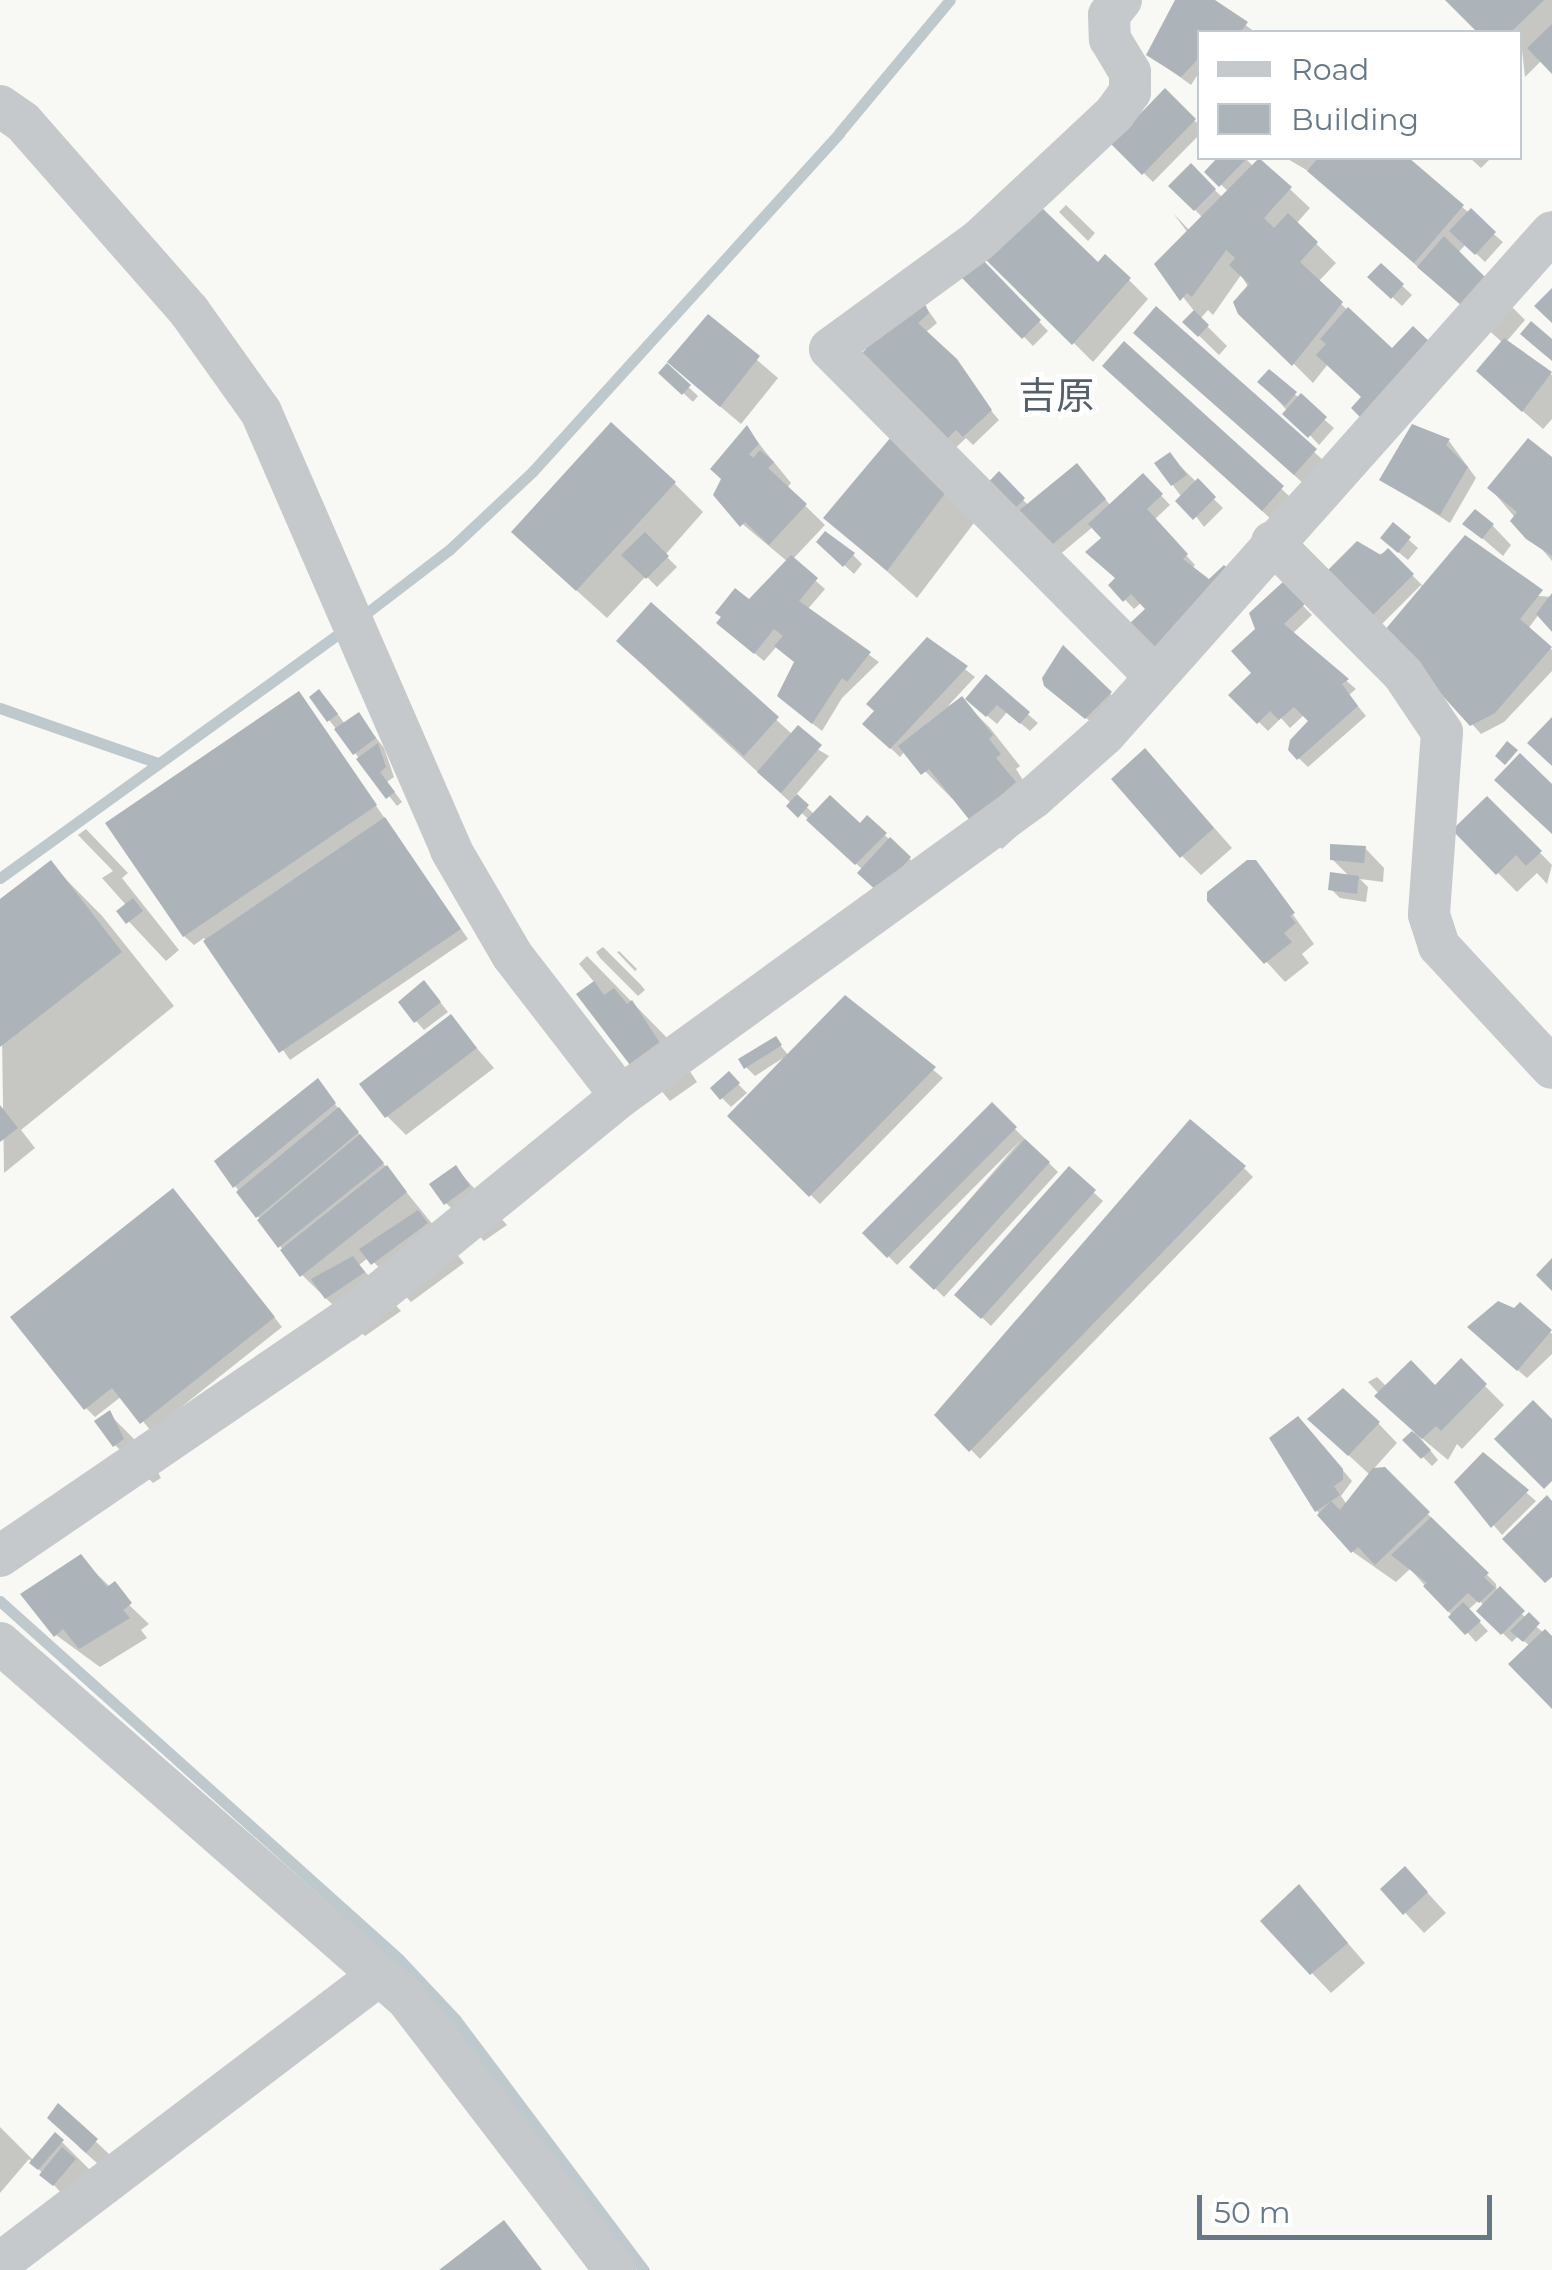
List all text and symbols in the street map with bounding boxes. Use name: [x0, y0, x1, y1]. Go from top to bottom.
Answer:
legend: [1197, 30, 1522, 160]
text: Road: [1291, 51, 1369, 88]
text: Building: [1291, 101, 1419, 138]
district label: 吉原: [1018, 373, 1094, 419]
scale bar: [1202, 2175, 1497, 2237]
text: 50 m: [1214, 2194, 1291, 2231]

